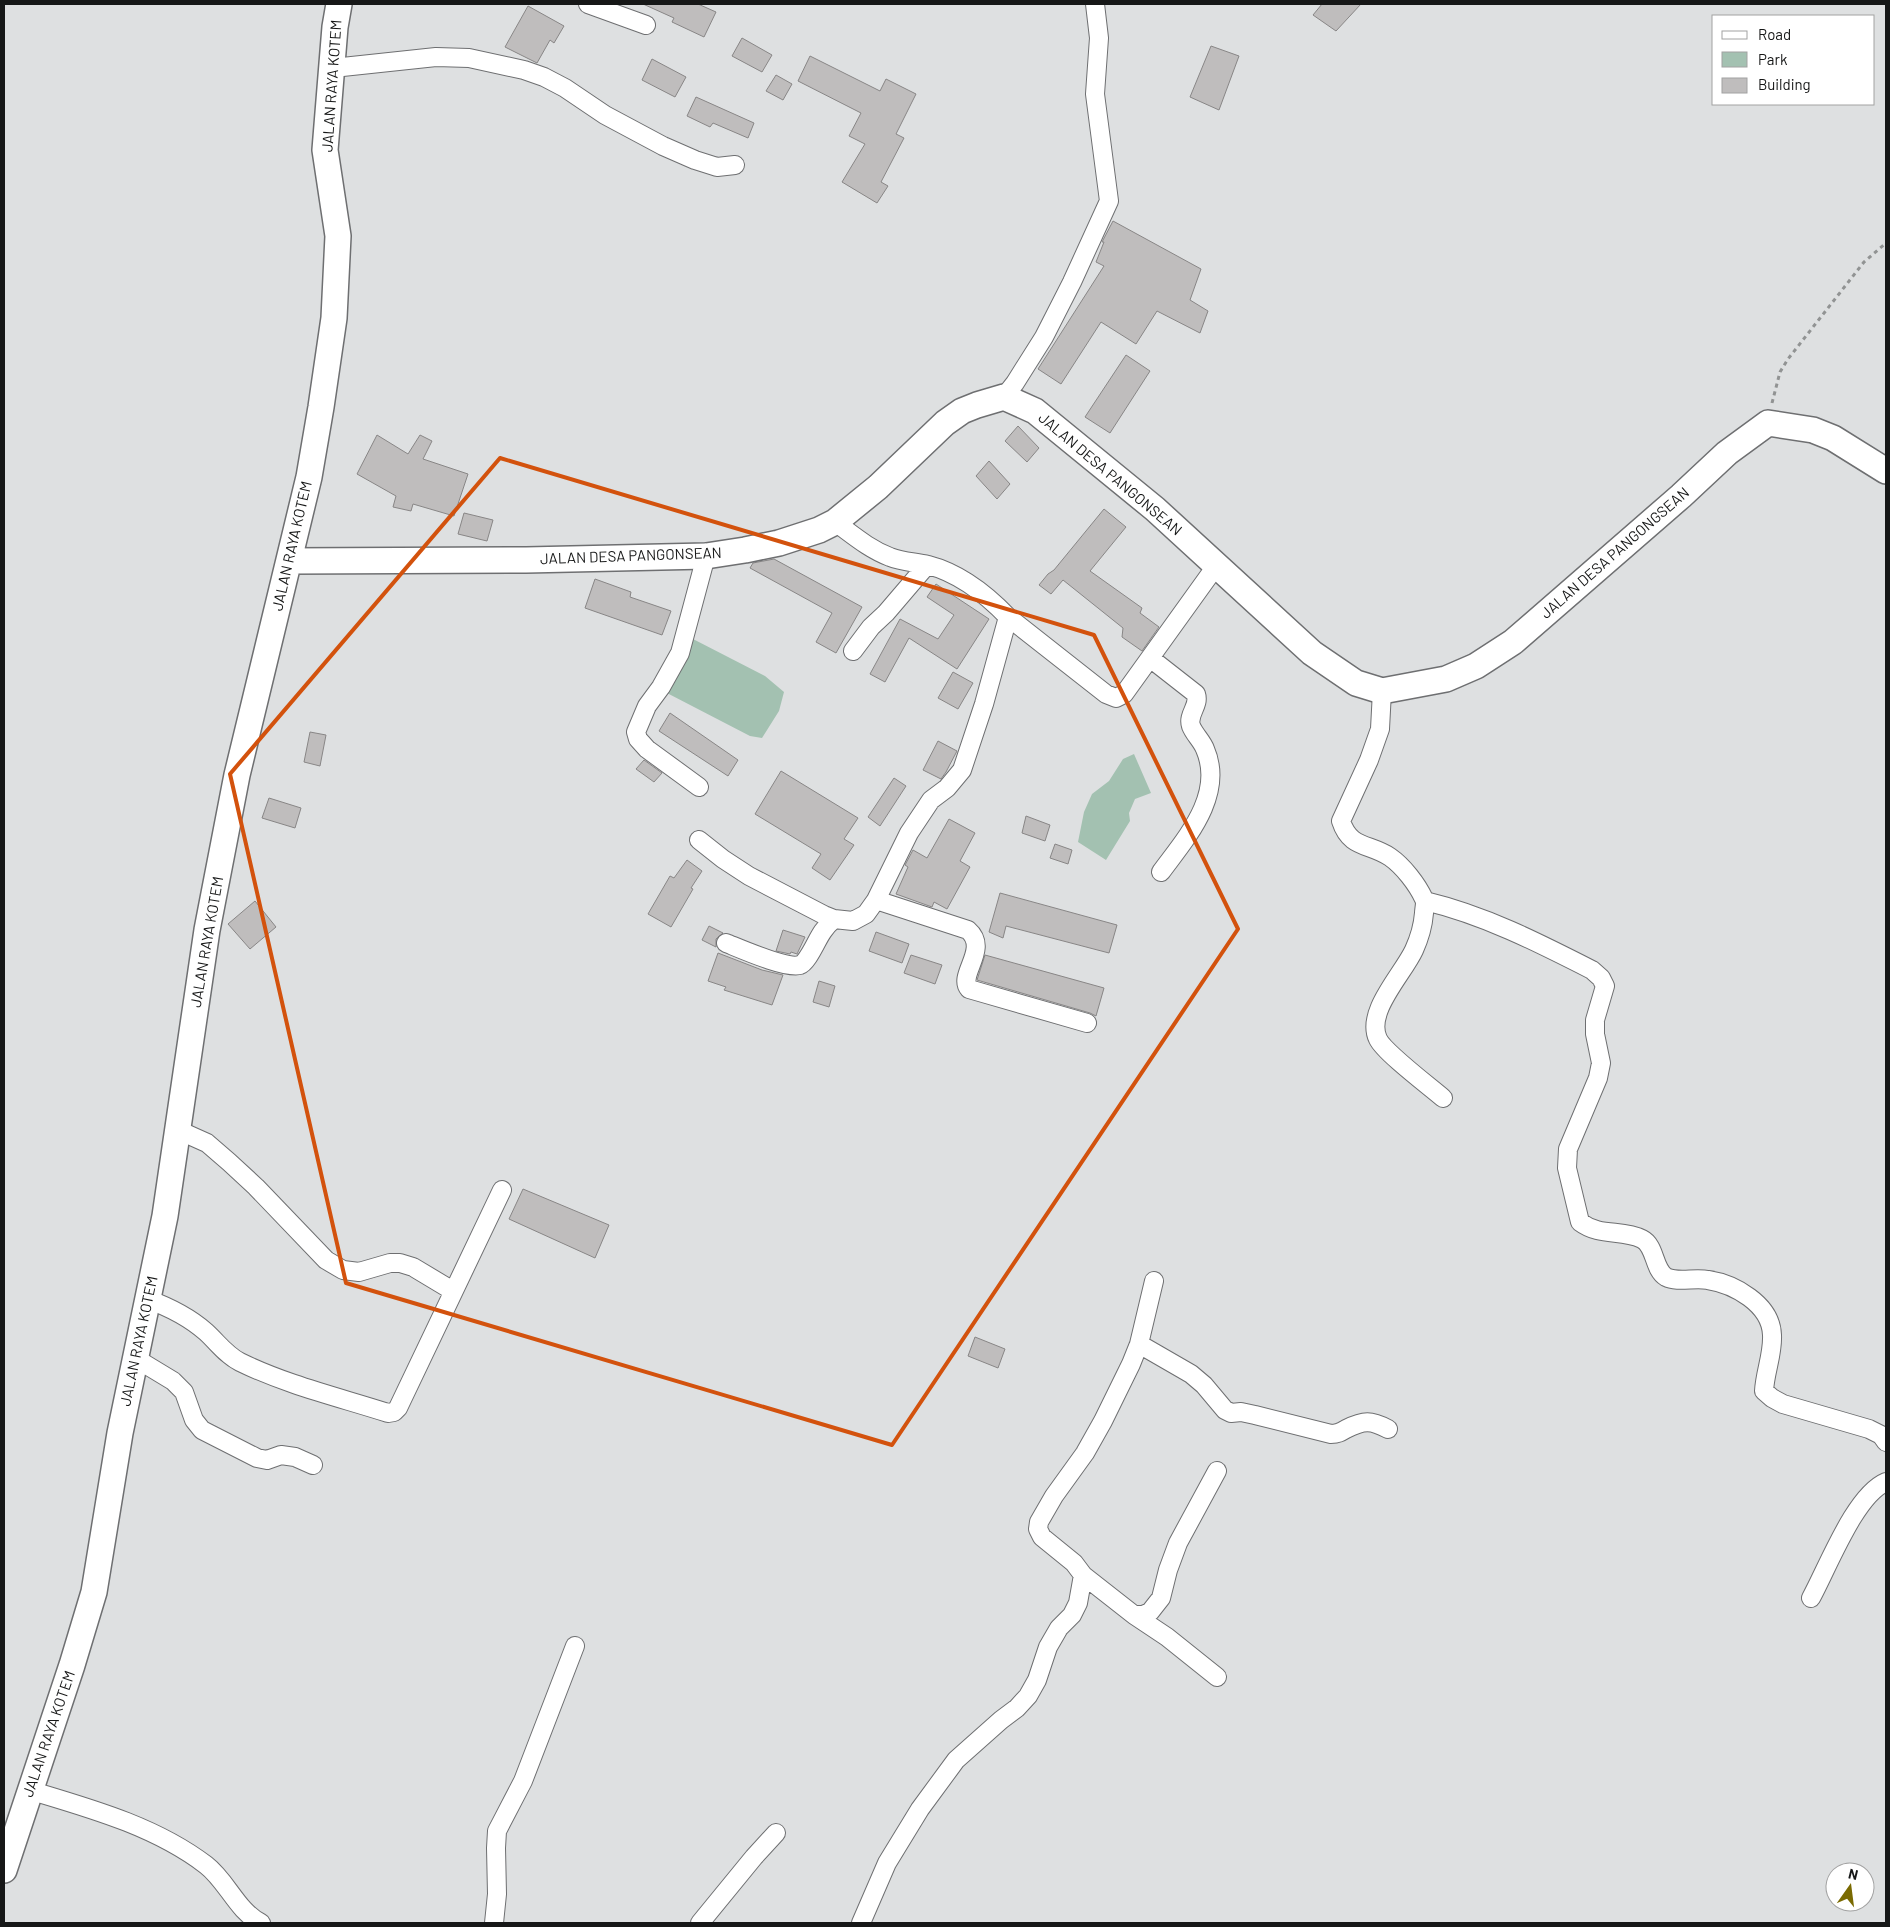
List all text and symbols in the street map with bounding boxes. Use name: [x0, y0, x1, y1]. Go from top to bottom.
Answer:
legend: [1712, 15, 1875, 105]
street label: JALAN RAYA KOTEM: [317, 19, 345, 153]
text: Road: [1758, 25, 1791, 43]
text: Park: [1758, 50, 1788, 68]
text: Building: [1758, 75, 1811, 93]
street label: JALAN DESA PANGONSEAN: [1035, 408, 1186, 539]
street label: JALAN RAYA KOTEM: [267, 479, 315, 612]
street label: JALAN DESA PANGONGSEAN: [1536, 483, 1692, 622]
street label: JALAN DESA PANGONSEAN: [540, 543, 722, 567]
street label: JALAN RAYA KOTEM: [186, 875, 226, 1009]
street label: JALAN RAYA KOTEM: [115, 1274, 161, 1408]
street label: JALAN RAYA KOTEM: [18, 1668, 78, 1799]
north arrow: [1825, 1862, 1875, 1912]
text: N: [1847, 1865, 1860, 1883]

